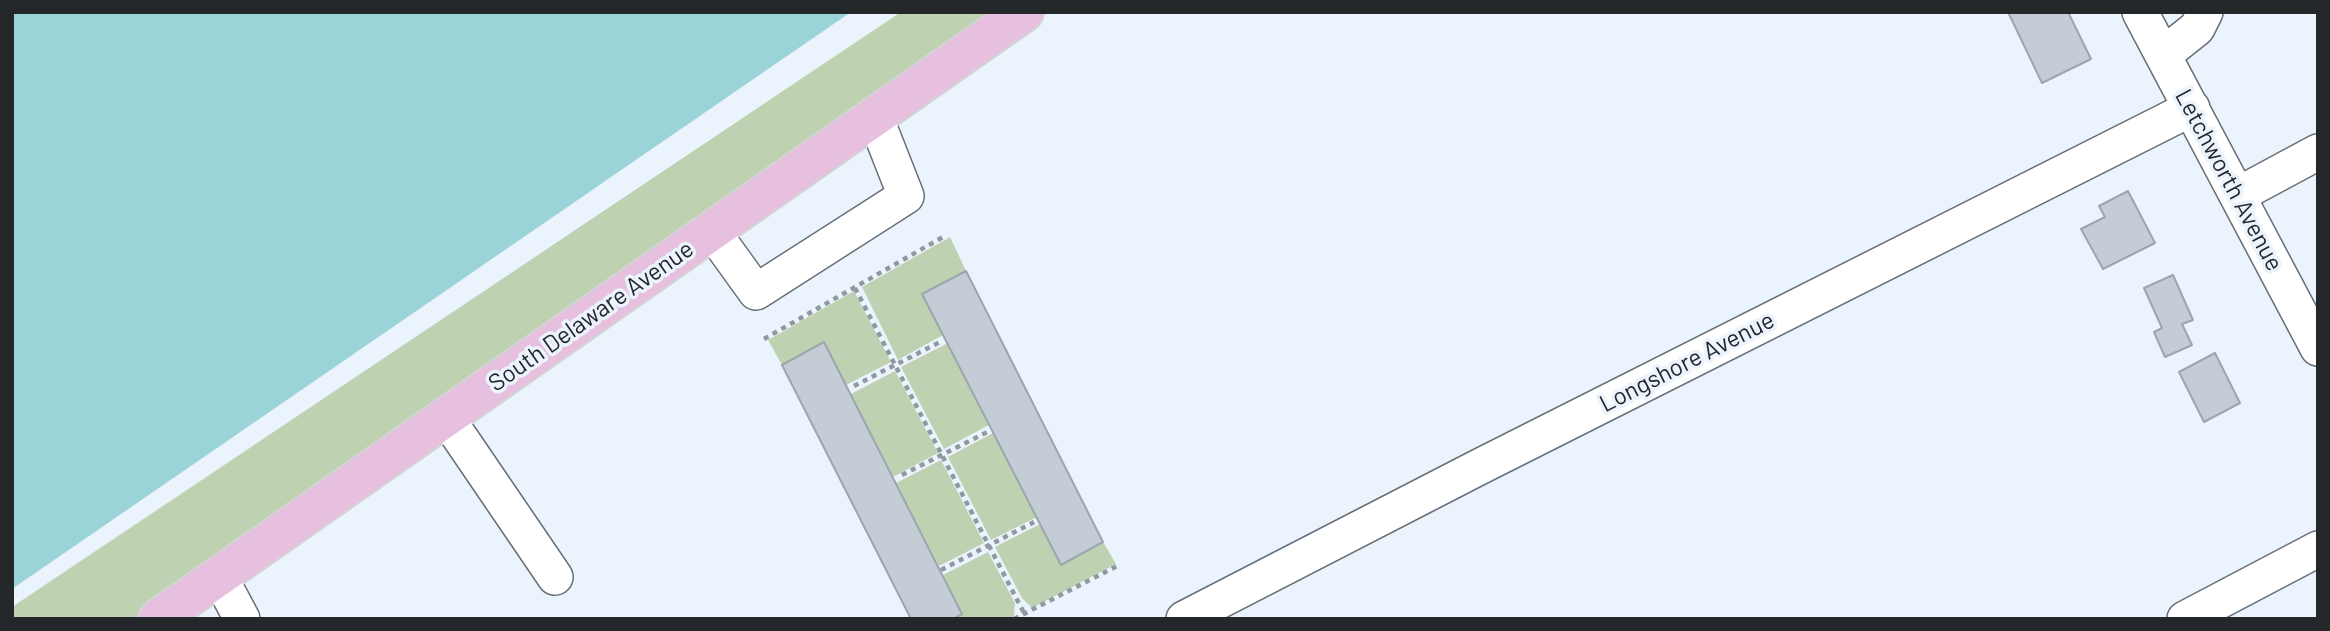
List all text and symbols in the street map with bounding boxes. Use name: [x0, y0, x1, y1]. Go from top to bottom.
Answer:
street label: Letchworth Avenue: [2169, 84, 2289, 276]
street label: South Delaware Avenue: [483, 234, 699, 398]
street label: Longshore Avenue: [1595, 306, 1779, 418]

